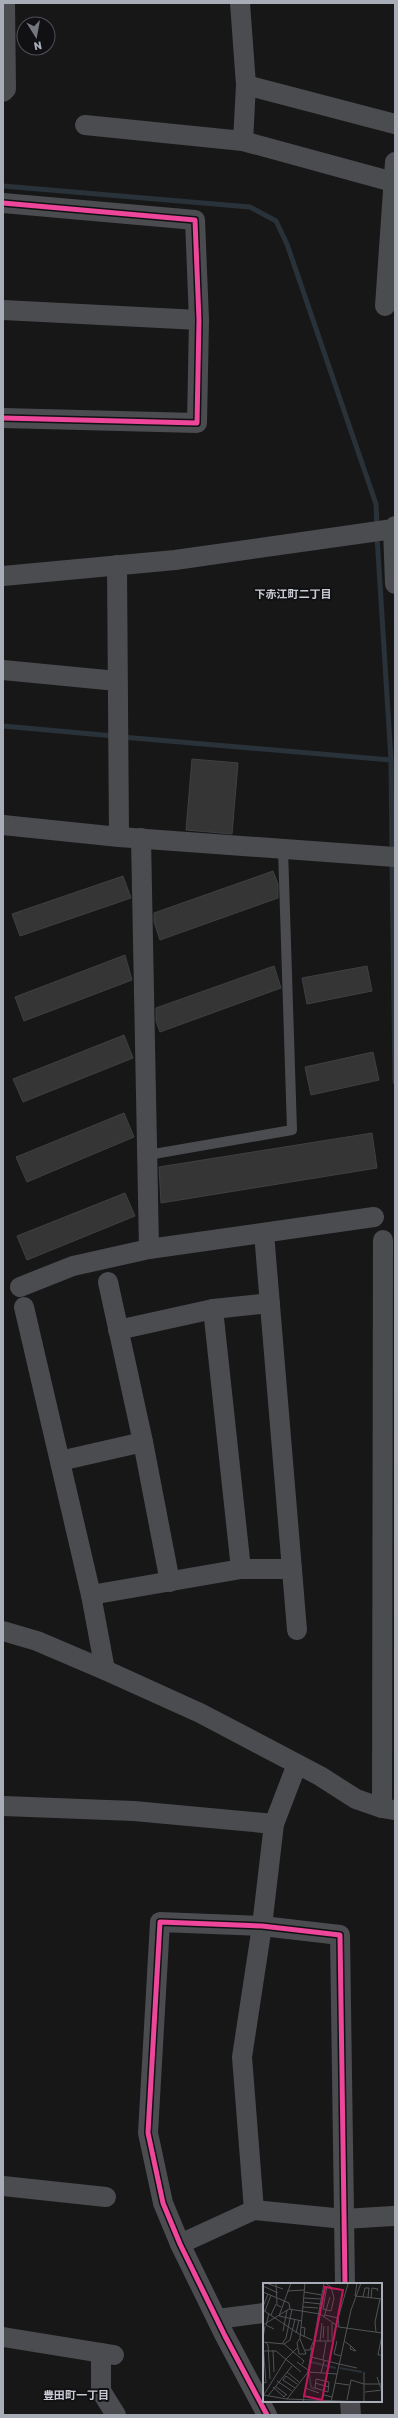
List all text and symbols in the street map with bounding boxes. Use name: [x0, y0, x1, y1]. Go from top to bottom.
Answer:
north arrow: [16, 16, 56, 56]
text: N: [33, 38, 43, 52]
district label: 下赤江町二丁目: [255, 588, 332, 601]
inset map: [263, 2283, 382, 2402]
district label: 豊田町一丁目: [43, 2389, 109, 2402]

